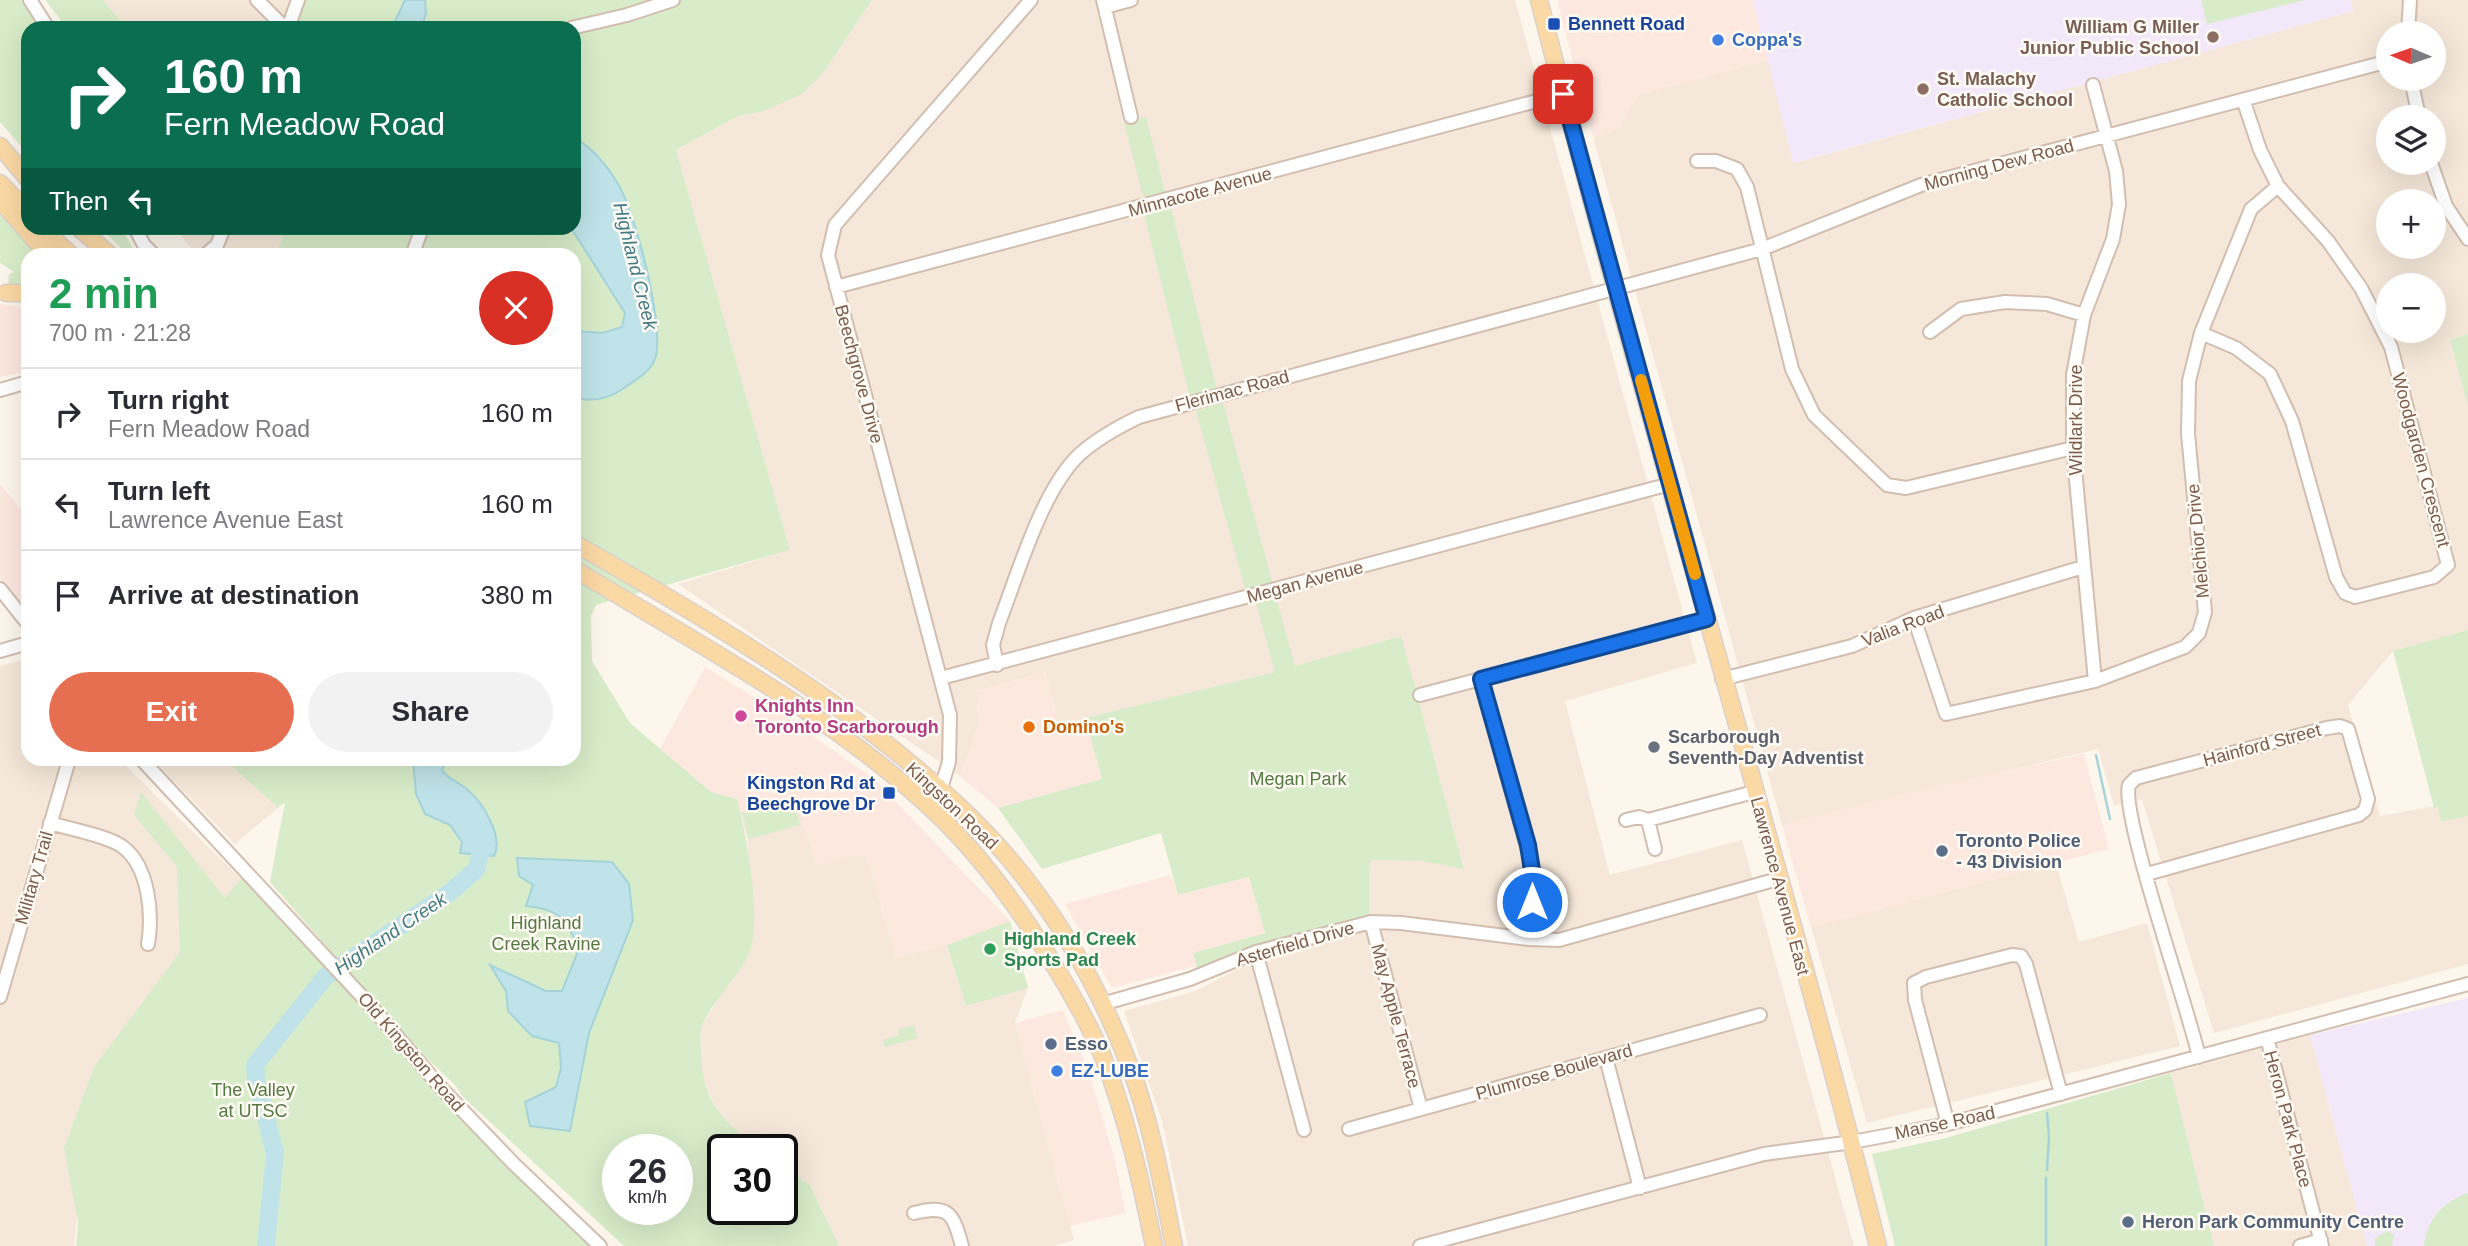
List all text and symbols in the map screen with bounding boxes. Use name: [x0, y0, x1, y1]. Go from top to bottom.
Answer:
place label: Bennett Road: [1568, 14, 1685, 34]
marker: Bennett Road: [1546, 16, 1562, 32]
place label: William G Miller Junior Public School: [2020, 17, 2199, 58]
north arrow: [2376, 21, 2446, 91]
map controls: [2376, 21, 2446, 343]
marker: William G Miller Junior Public School: [2205, 29, 2221, 45]
place label: Coppa's: [1732, 30, 1802, 50]
marker: Coppa's: [1710, 32, 1726, 48]
icon: right: [49, 49, 140, 140]
text: 160 m: [164, 49, 303, 103]
pin: [1533, 64, 1593, 124]
place label: St. Malachy Catholic School: [1937, 69, 2073, 110]
icon: arrive: [1544, 75, 1582, 113]
marker: St. Malachy Catholic School: [1915, 81, 1931, 97]
button: layers: [2376, 105, 2446, 175]
text: Fern Meadow Road: [164, 106, 445, 142]
street label: Morning Dew Road: [1922, 135, 2076, 195]
street label: Minnacote Avenue: [1126, 163, 1274, 221]
icon: left: [122, 182, 160, 220]
text: Then: [49, 186, 108, 216]
button: +: [2376, 189, 2446, 259]
water label: Highland Creek: [609, 200, 662, 334]
text: 2 min: [49, 270, 159, 317]
button: close: [479, 271, 553, 345]
button: −: [2376, 273, 2446, 343]
street label: Beechgrove Drive: [831, 302, 887, 446]
text: 700 m · 21:28: [49, 320, 191, 346]
street label: Wildlark Drive: [2066, 364, 2086, 476]
street label: Flerimac Road: [1173, 366, 1291, 416]
street label: Woodgarden Crescent: [2388, 371, 2454, 549]
text: Turn right: [108, 385, 229, 415]
icon: right: [49, 395, 87, 433]
text: 160 m: [481, 398, 553, 428]
text: Fern Meadow Road: [108, 416, 310, 442]
text: Turn left: [108, 476, 210, 506]
street label: Melchior Drive: [2183, 483, 2213, 599]
icon: left: [49, 486, 87, 524]
text: 160 m: [481, 489, 553, 519]
text: Lawrence Avenue East: [108, 507, 343, 533]
street label: Megan Avenue: [1245, 557, 1365, 607]
icon: arrive: [49, 577, 87, 615]
text: Arrive at destination: [108, 580, 359, 610]
text: 380 m: [481, 580, 553, 610]
street label: Valia Road: [1859, 601, 1947, 651]
button: Exit: [49, 672, 294, 752]
button: Share: [308, 672, 553, 752]
place label: Knights Inn Toronto Scarborough: [755, 696, 939, 737]
marker: Knights Inn Toronto Scarborough: [733, 708, 749, 724]
place label: Domino's: [1043, 717, 1124, 737]
marker: Domino's: [1021, 719, 1037, 735]
street label: Hainford Street: [2201, 720, 2323, 770]
place label: Scarborough Seventh-Day Adventist: [1668, 727, 1863, 768]
marker: Scarborough Seventh-Day Adventist: [1646, 739, 1662, 755]
street label: Kingston Road: [902, 758, 1002, 854]
park label: Megan Park: [1249, 769, 1348, 789]
place label: Kingston Rd at Beechgrove Dr: [747, 773, 875, 814]
marker: Kingston Rd at Beechgrove Dr: [881, 785, 897, 801]
street label: Lawrence Avenue East: [1747, 795, 1813, 977]
street label: Military Trail: [11, 829, 57, 927]
place label: Toronto Police - 43 Division: [1956, 831, 2081, 872]
marker: Toronto Police - 43 Division: [1934, 843, 1950, 859]
position arrow: [1495, 865, 1569, 939]
water label: Highland Creek: [330, 887, 452, 979]
park label: Highland Creek Ravine: [491, 913, 601, 954]
street label: Asterfield Drive: [1234, 918, 1356, 970]
place label: Highland Creek Sports Pad: [1004, 929, 1137, 970]
marker: Highland Creek Sports Pad: [982, 941, 998, 957]
street label: May Apple Terrace: [1367, 942, 1425, 1090]
street label: Old Kingston Road: [354, 988, 468, 1116]
place label: Esso: [1065, 1034, 1108, 1054]
marker: Esso: [1043, 1036, 1059, 1052]
street label: Plumrose Boulevard: [1473, 1040, 1635, 1104]
street label: Heron Park Place: [2260, 1048, 2316, 1190]
place label: EZ-LUBE: [1071, 1061, 1149, 1081]
marker: EZ-LUBE: [1049, 1063, 1065, 1079]
park label: The Valley at UTSC: [211, 1080, 295, 1121]
street label: Manse Road: [1893, 1103, 1997, 1143]
speed limit sign: 30: [707, 1134, 798, 1225]
text: 26: [628, 1151, 667, 1190]
text: km/h: [628, 1187, 667, 1207]
place label: Heron Park Community Centre: [2142, 1212, 2404, 1232]
marker: Heron Park Community Centre: [2120, 1214, 2136, 1230]

